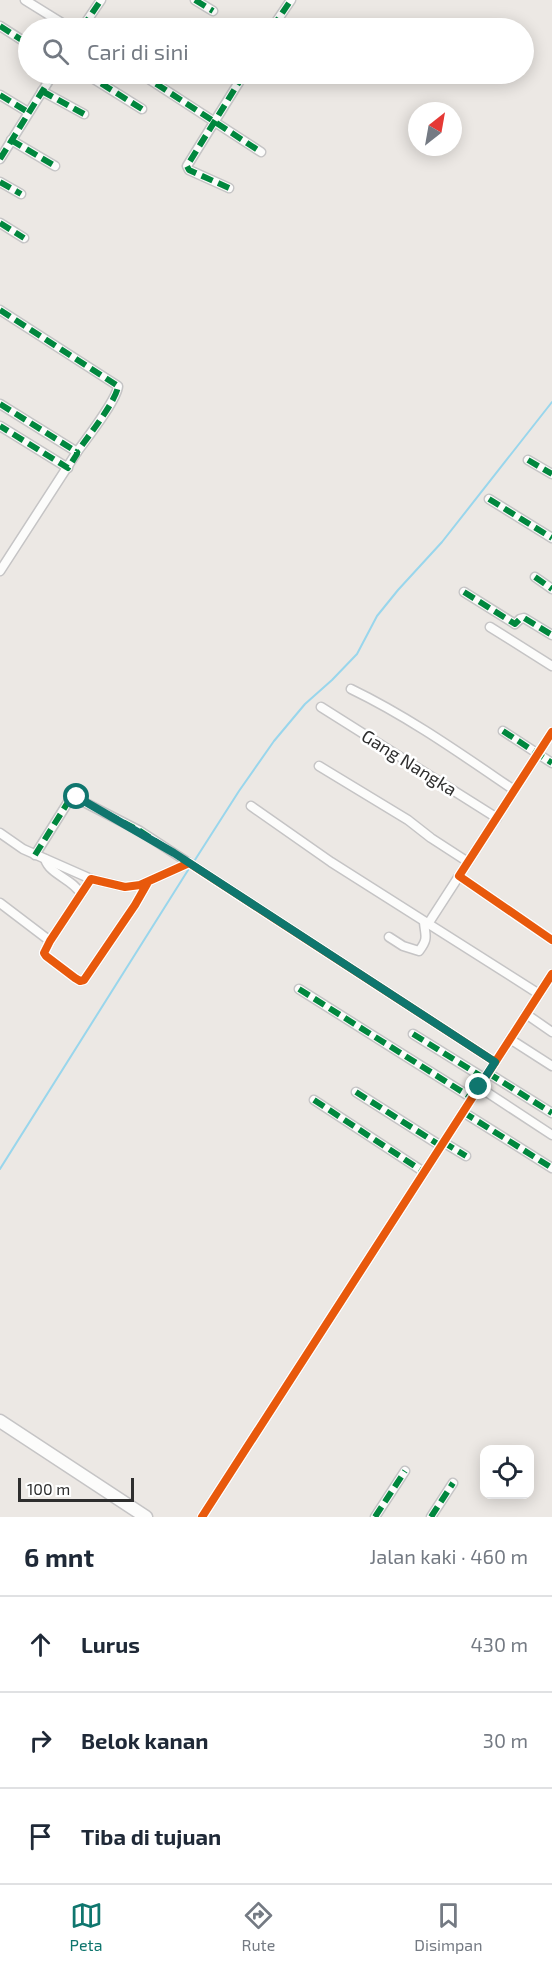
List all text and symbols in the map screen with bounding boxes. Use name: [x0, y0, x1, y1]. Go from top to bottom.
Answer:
search box: [18, 18, 534, 84]
icon: search: [39, 35, 72, 68]
text: Cari di sini: [87, 38, 189, 64]
north arrow: [408, 102, 462, 156]
street label: Gang Nangka: [358, 724, 461, 800]
route start: [63, 783, 89, 809]
route end: [465, 1073, 491, 1099]
map controls: [480, 1445, 534, 1499]
button: locate: [480, 1445, 534, 1499]
scale bar: [18, 1475, 134, 1502]
text: 100 m: [27, 1479, 70, 1498]
text: 6 mnt: [24, 1541, 94, 1572]
text: Jalan kaki · 460 m: [370, 1544, 528, 1568]
icon: ahead: [24, 1628, 57, 1661]
text: Lurus: [81, 1631, 140, 1657]
text: 430 m: [471, 1632, 528, 1656]
icon: right: [24, 1724, 57, 1757]
text: Belok kanan: [81, 1727, 208, 1753]
text: 30 m: [483, 1728, 528, 1752]
icon: arrive: [24, 1820, 57, 1853]
text: Tiba di tujuan: [81, 1823, 221, 1849]
tab: Peta: [70, 1899, 103, 1954]
tab: Rute: [242, 1899, 275, 1954]
tab: Disimpan: [414, 1899, 482, 1954]

